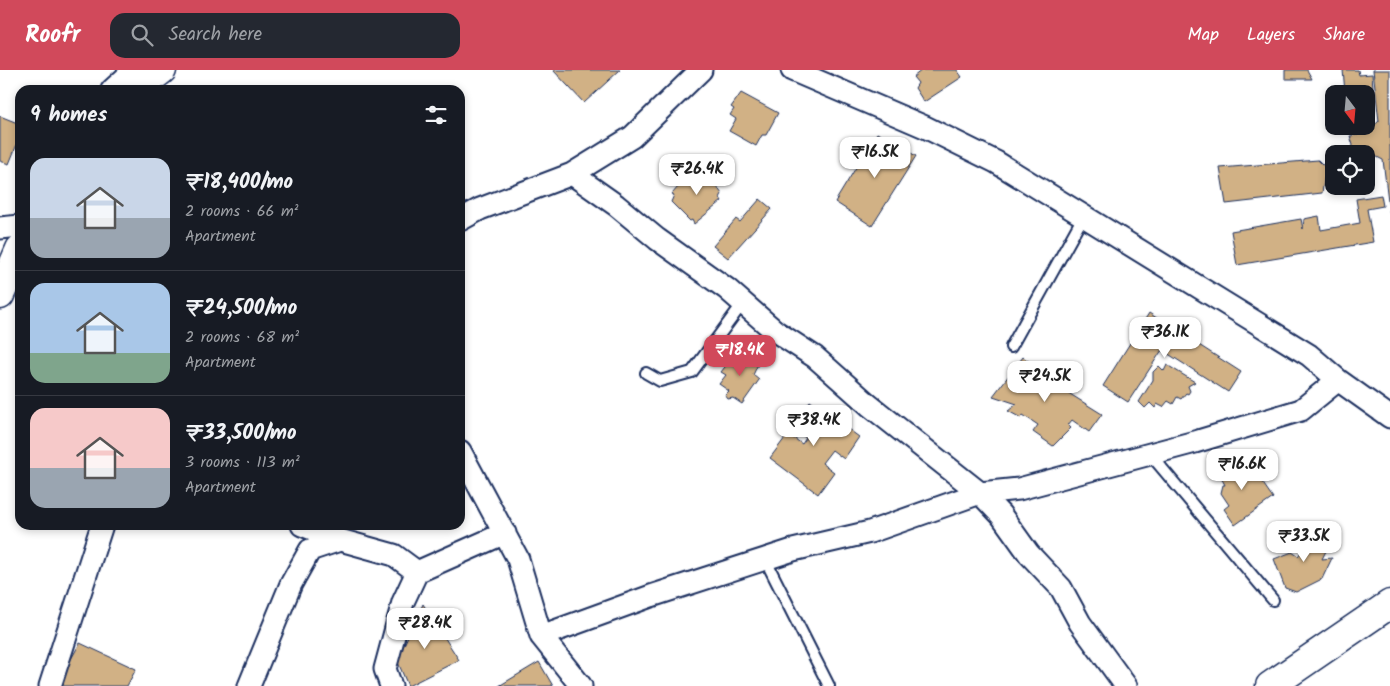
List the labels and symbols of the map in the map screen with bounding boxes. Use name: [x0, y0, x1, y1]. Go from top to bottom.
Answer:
north arrow: [1325, 85, 1375, 135]
pin: ₹16.5K: [834, 136, 916, 179]
pin: ₹26.4K: [656, 154, 738, 196]
pin: ₹36.1K: [1124, 316, 1206, 359]
pin: ₹18.4K: [699, 334, 781, 377]
pin: ₹24.5K: [1004, 360, 1086, 403]
pin: ₹38.4K: [773, 404, 855, 447]
pin: ₹16.6K: [1201, 448, 1283, 491]
pin: ₹33.5K: [1263, 520, 1345, 563]
pin: ₹28.4K: [384, 608, 466, 650]

